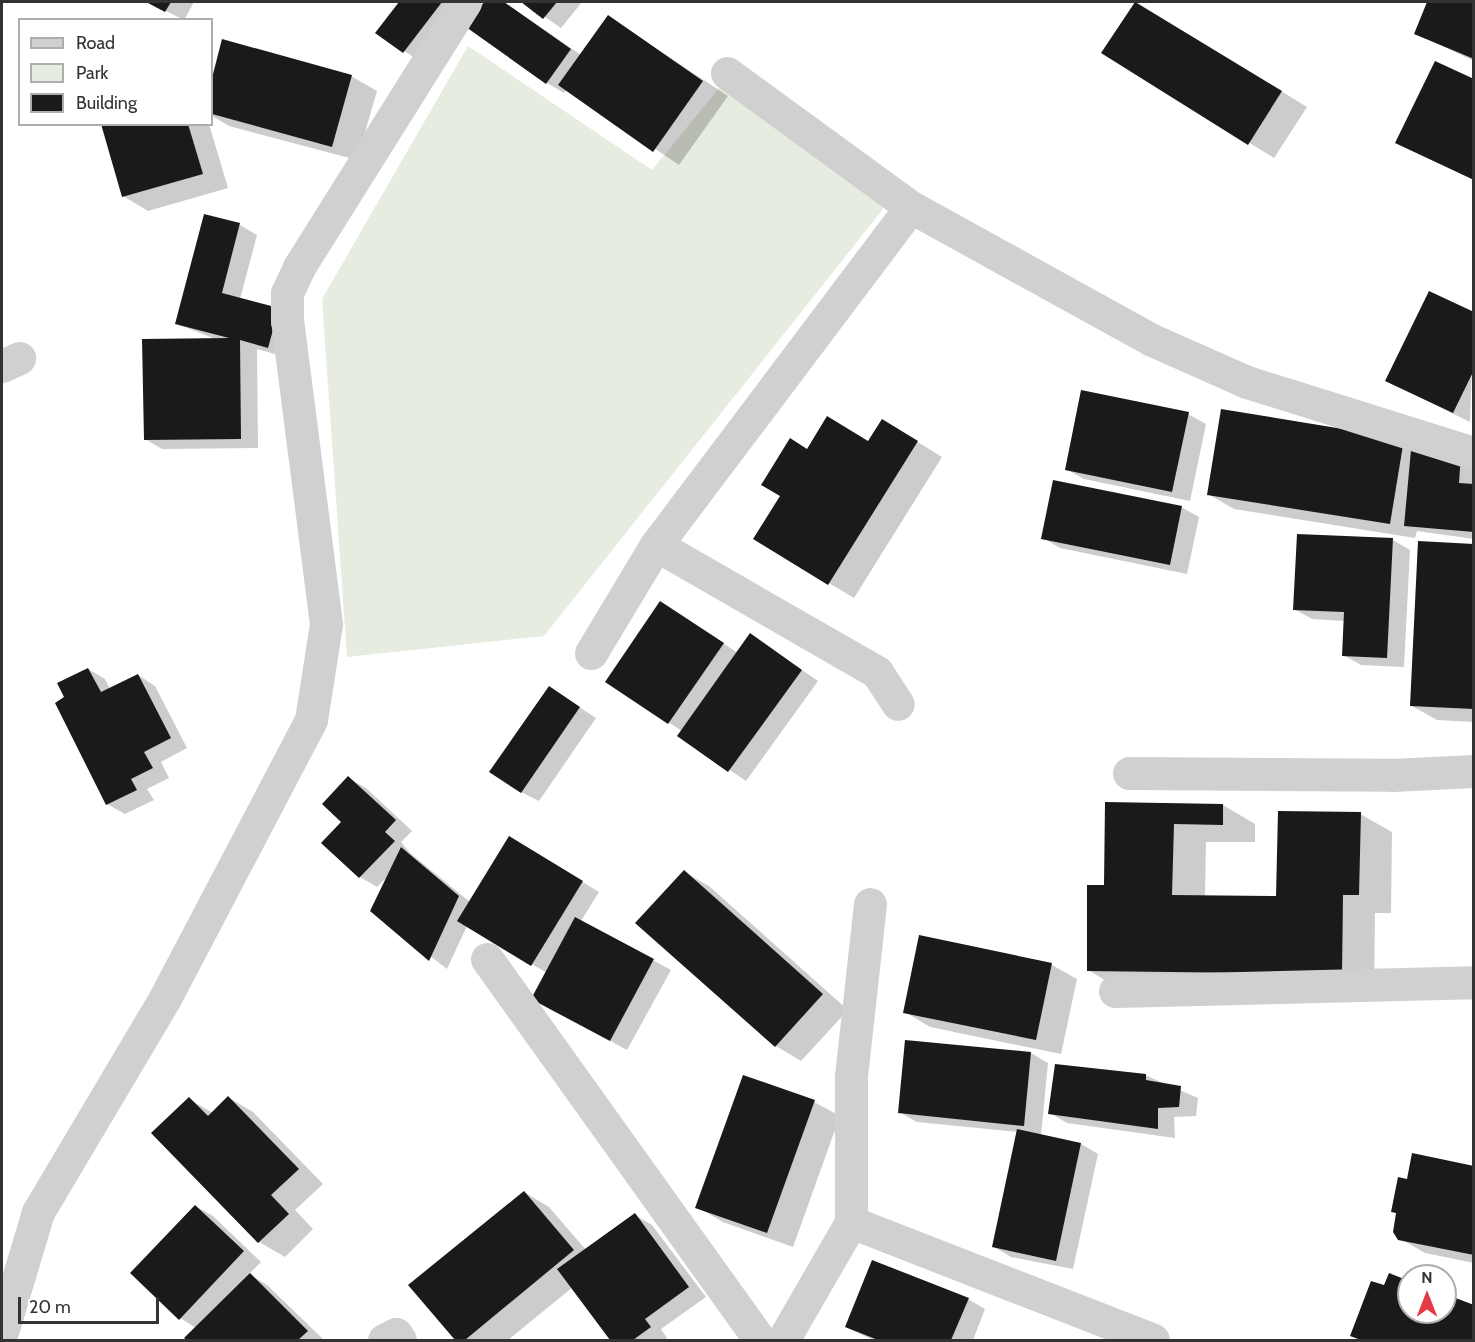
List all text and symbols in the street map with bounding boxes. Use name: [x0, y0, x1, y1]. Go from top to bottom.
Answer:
legend: [18, 18, 213, 126]
text: Road: [76, 32, 115, 54]
text: Park: [76, 62, 108, 84]
text: Building: [76, 92, 137, 114]
north arrow: [1397, 1264, 1457, 1324]
text: N: [1421, 1268, 1433, 1287]
scale bar: [21, 1285, 162, 1323]
text: 20 m: [29, 1296, 71, 1318]

